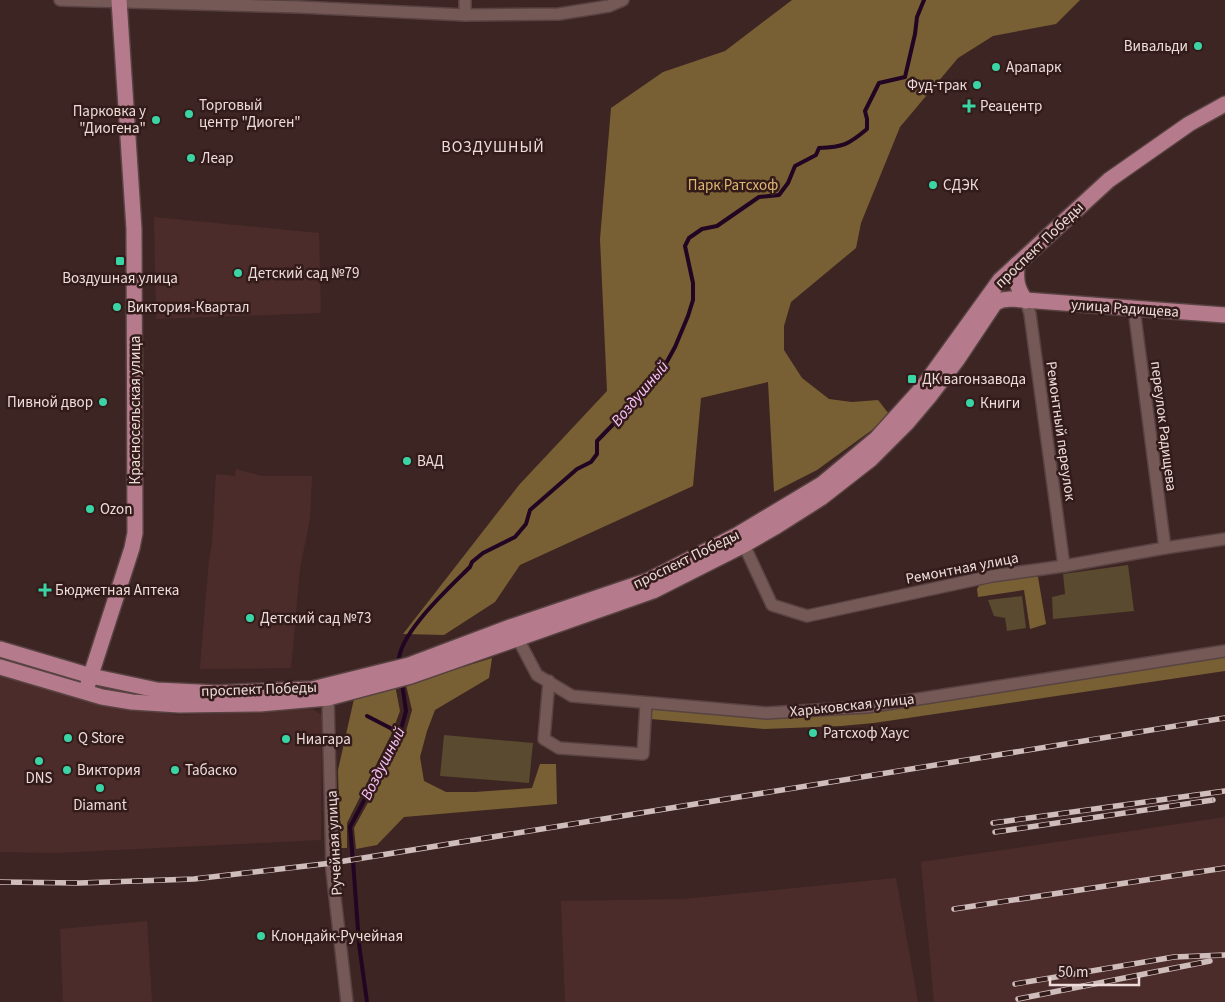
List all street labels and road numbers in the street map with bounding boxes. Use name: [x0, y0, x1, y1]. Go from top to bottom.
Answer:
street label: проспект Победы: [990, 198, 1088, 293]
street label: улица Радищева: [1070, 294, 1180, 323]
street label: Красносельская улица: [125, 336, 146, 484]
street label: Ремонтный переулок: [1040, 360, 1081, 503]
street label: переулок Радищева: [1145, 360, 1182, 492]
street label: проспект Победы: [630, 525, 743, 594]
street label: Ремонтная улица: [904, 547, 1020, 590]
street label: проспект Победы: [201, 677, 317, 702]
street label: Харьковская улица: [789, 688, 916, 722]
street label: Ручейная улица: [321, 790, 348, 896]

